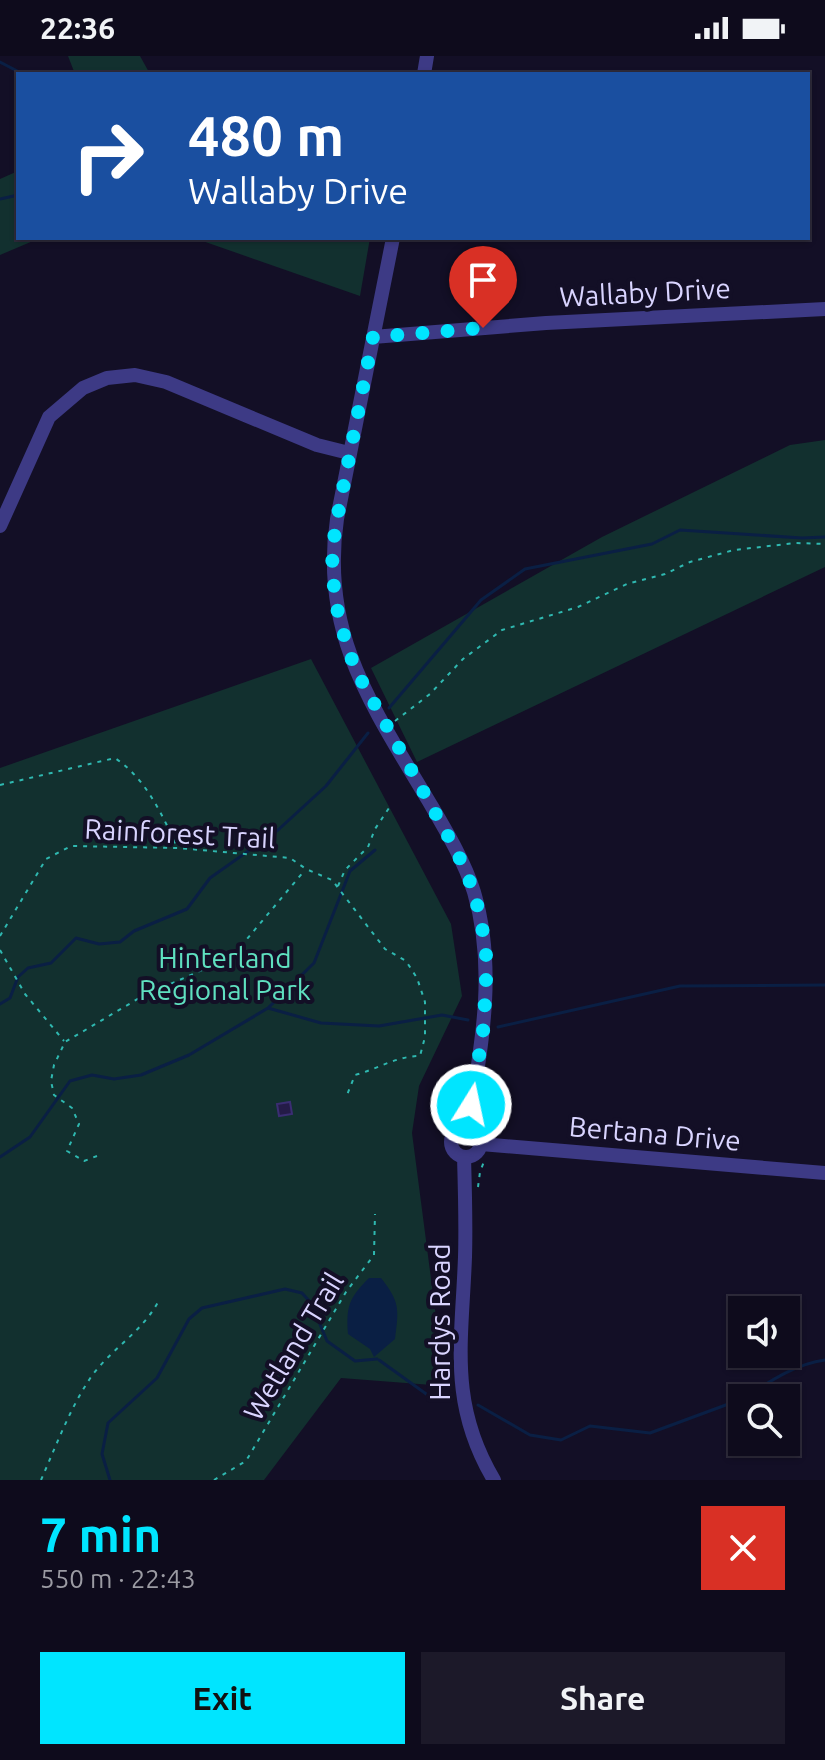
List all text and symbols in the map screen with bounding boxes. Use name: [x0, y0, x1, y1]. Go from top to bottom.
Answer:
text: 22:36: [40, 11, 115, 45]
icon: right: [56, 104, 160, 208]
text: 480 m: [188, 104, 344, 167]
text: Wallaby Drive: [188, 170, 408, 211]
pin: [449, 246, 517, 328]
icon: arrive: [461, 258, 505, 302]
street label: Wallaby Drive: [559, 272, 731, 312]
street label: Rainforest Trail: [84, 813, 276, 853]
park label: Hinterland Regional Park: [139, 942, 311, 1005]
position arrow: [429, 1063, 513, 1147]
street label: Bertana Drive: [568, 1110, 742, 1156]
street label: Hardys Road: [424, 1243, 455, 1401]
street label: Wetland Trail: [237, 1267, 349, 1425]
map controls: [728, 1296, 800, 1456]
button: sound: [728, 1296, 800, 1368]
button: search: [728, 1384, 800, 1456]
button: close: [701, 1506, 785, 1590]
text: 7 min: [40, 1507, 161, 1561]
text: 550 m · 22:43: [40, 1564, 196, 1593]
button: Exit: [40, 1652, 405, 1744]
button: Share: [421, 1652, 785, 1744]

